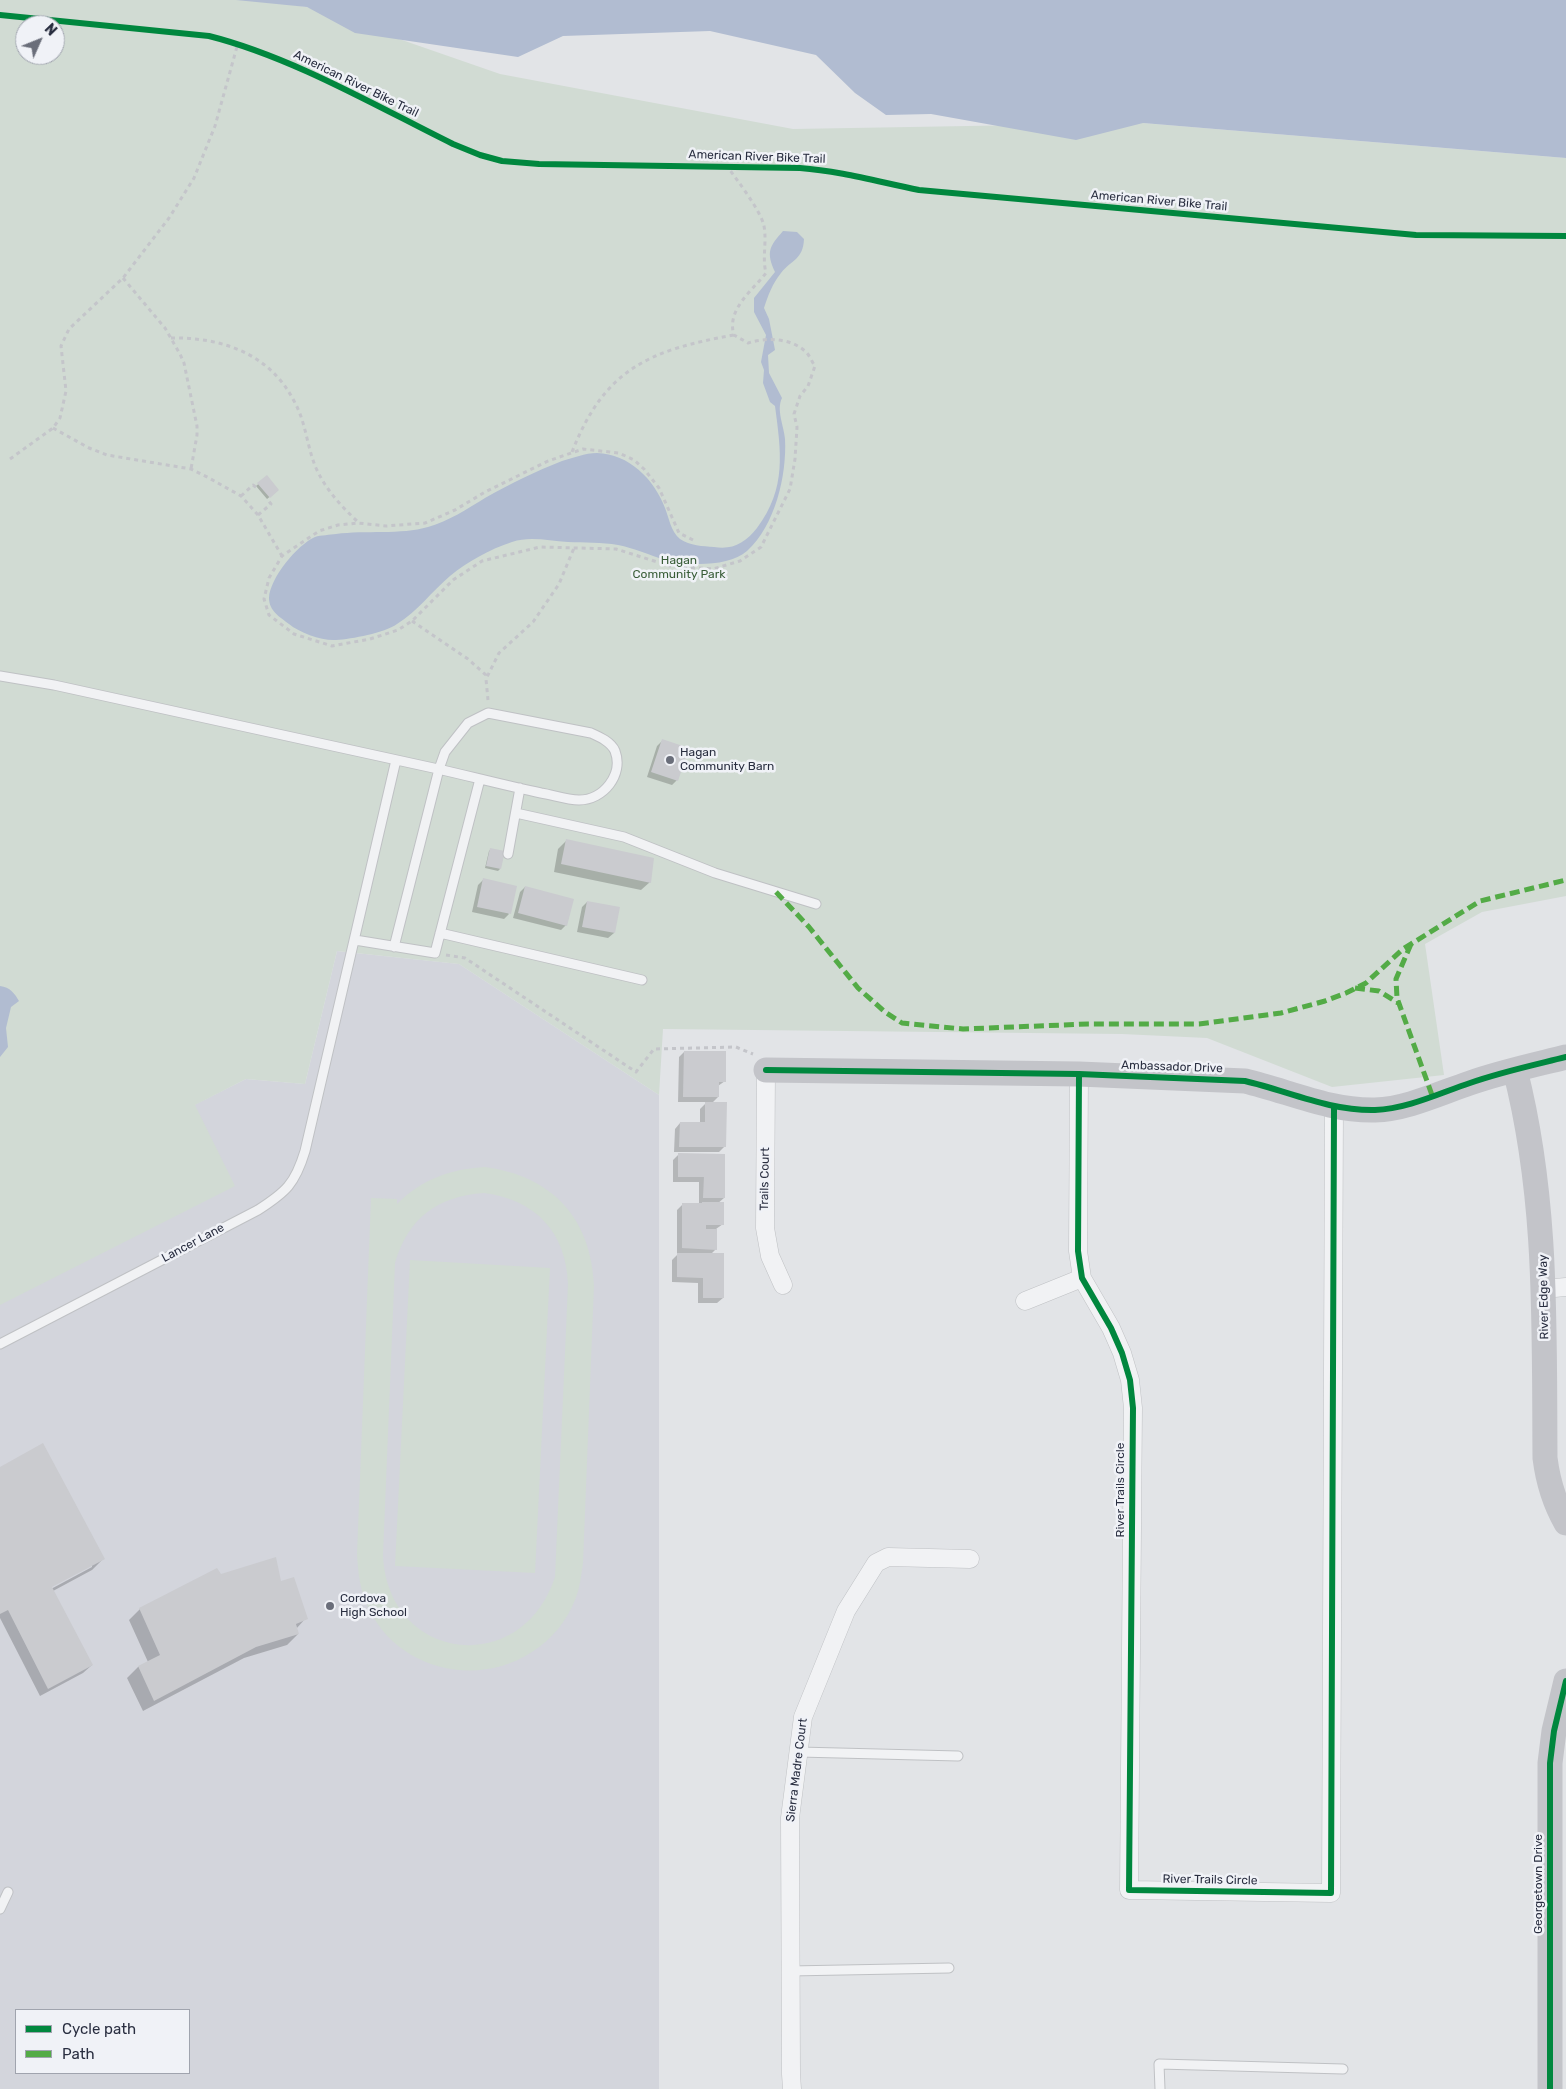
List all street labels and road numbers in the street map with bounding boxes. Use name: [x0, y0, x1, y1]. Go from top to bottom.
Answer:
street label: American River Bike Trail: [291, 47, 421, 121]
street label: American River Bike Trail: [688, 147, 826, 167]
street label: American River Bike Trail: [1090, 188, 1228, 214]
street label: Ambassador Drive: [1121, 1058, 1223, 1076]
street label: Trails Court: [757, 1147, 773, 1211]
street label: Lancer Lane: [159, 1220, 227, 1266]
street label: River Edge Way: [1536, 1254, 1552, 1340]
street label: River Trails Circle: [1114, 1443, 1128, 1537]
street label: Sierra Madre Court: [783, 1717, 811, 1823]
street label: Georgetown Drive: [1532, 1834, 1546, 1934]
street label: River Trails Circle: [1162, 1872, 1258, 1888]

